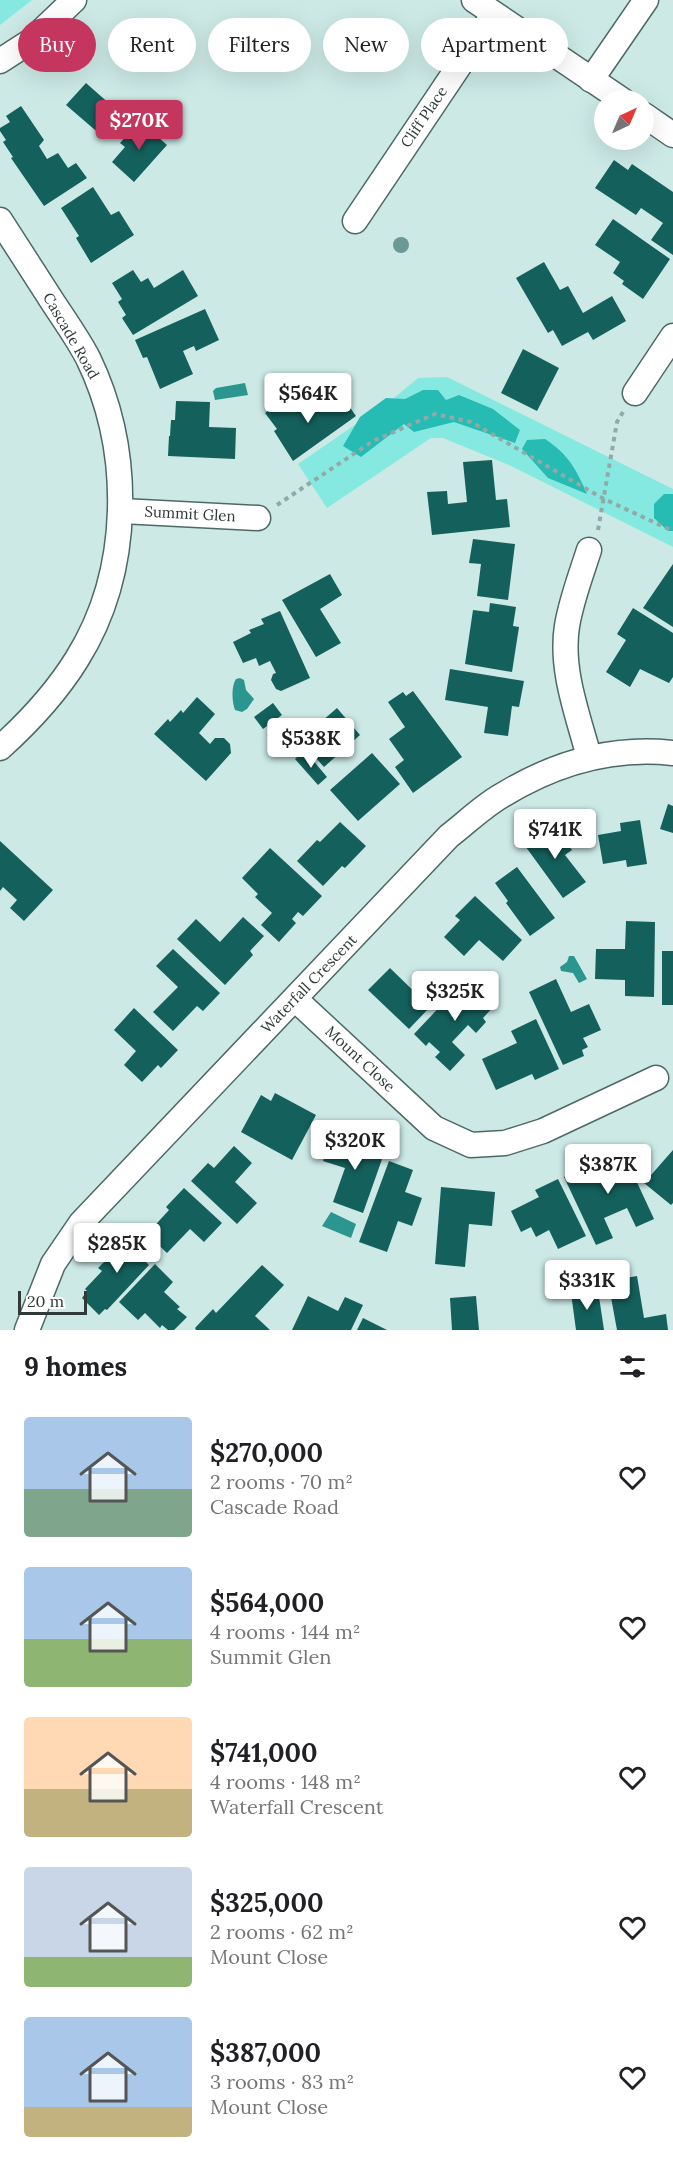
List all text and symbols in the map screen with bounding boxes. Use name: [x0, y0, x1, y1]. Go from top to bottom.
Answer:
chip: Buy: [18, 18, 96, 72]
chip: Rent: [108, 18, 196, 72]
chip: Filters: [208, 18, 311, 72]
chip: New: [323, 18, 409, 72]
chip: Apartment: [421, 18, 568, 72]
street label: Cliff Place: [396, 82, 451, 151]
north arrow: [594, 90, 654, 150]
map controls: [594, 90, 654, 150]
pin: $270K: [97, 100, 181, 151]
text: $270K: [110, 107, 168, 132]
street label: Cascade Road: [39, 289, 104, 382]
pin: $564K: [266, 373, 350, 424]
text: $564K: [278, 380, 338, 405]
street label: Summit Glen: [144, 502, 236, 525]
pin: $538K: [269, 718, 353, 769]
text: $538K: [281, 725, 341, 750]
pin: $741K: [513, 809, 597, 860]
text: $741K: [528, 816, 582, 841]
street label: Waterfall Crescent: [257, 930, 361, 1037]
pin: $325K: [413, 971, 497, 1022]
text: $325K: [426, 978, 484, 1003]
street label: Mount Close: [321, 1021, 399, 1096]
pin: $320K: [313, 1120, 397, 1171]
text: $320K: [325, 1127, 385, 1152]
pin: $387K: [566, 1144, 650, 1195]
text: $387K: [579, 1151, 637, 1176]
pin: $285K: [75, 1223, 159, 1274]
text: $285K: [88, 1230, 146, 1255]
pin: $331K: [545, 1260, 629, 1311]
text: $331K: [559, 1267, 615, 1292]
scale bar: [18, 1288, 87, 1316]
text: 20 m: [27, 1291, 64, 1311]
text: 9 homes: [24, 1350, 127, 1383]
icon: filters: [616, 1350, 649, 1383]
text: $270,000: [210, 1436, 323, 1469]
icon: home: [72, 1441, 144, 1513]
icon: heart: [616, 1461, 649, 1494]
text: 2 rooms · 70 m²: [210, 1469, 353, 1494]
text: Cascade Road: [210, 1494, 339, 1519]
text: $564,000: [210, 1586, 324, 1619]
icon: home: [72, 1591, 144, 1663]
icon: heart: [616, 1611, 649, 1644]
text: 4 rooms · 144 m²: [210, 1619, 360, 1644]
text: Summit Glen: [210, 1644, 332, 1669]
text: $741,000: [210, 1736, 317, 1769]
icon: home: [72, 1741, 144, 1813]
icon: heart: [616, 1761, 649, 1794]
text: 4 rooms · 148 m²: [210, 1769, 361, 1794]
text: Waterfall Crescent: [210, 1794, 383, 1819]
text: $325,000: [210, 1886, 323, 1919]
icon: home: [72, 1891, 144, 1963]
icon: heart: [616, 1911, 649, 1944]
text: 2 rooms · 62 m²: [210, 1919, 354, 1944]
text: Mount Close: [210, 1944, 328, 1969]
text: $387,000: [210, 2036, 321, 2069]
icon: home: [72, 2041, 144, 2113]
icon: heart: [616, 2061, 649, 2094]
text: 3 rooms · 83 m²: [210, 2069, 354, 2094]
text: Mount Close: [210, 2094, 328, 2119]

